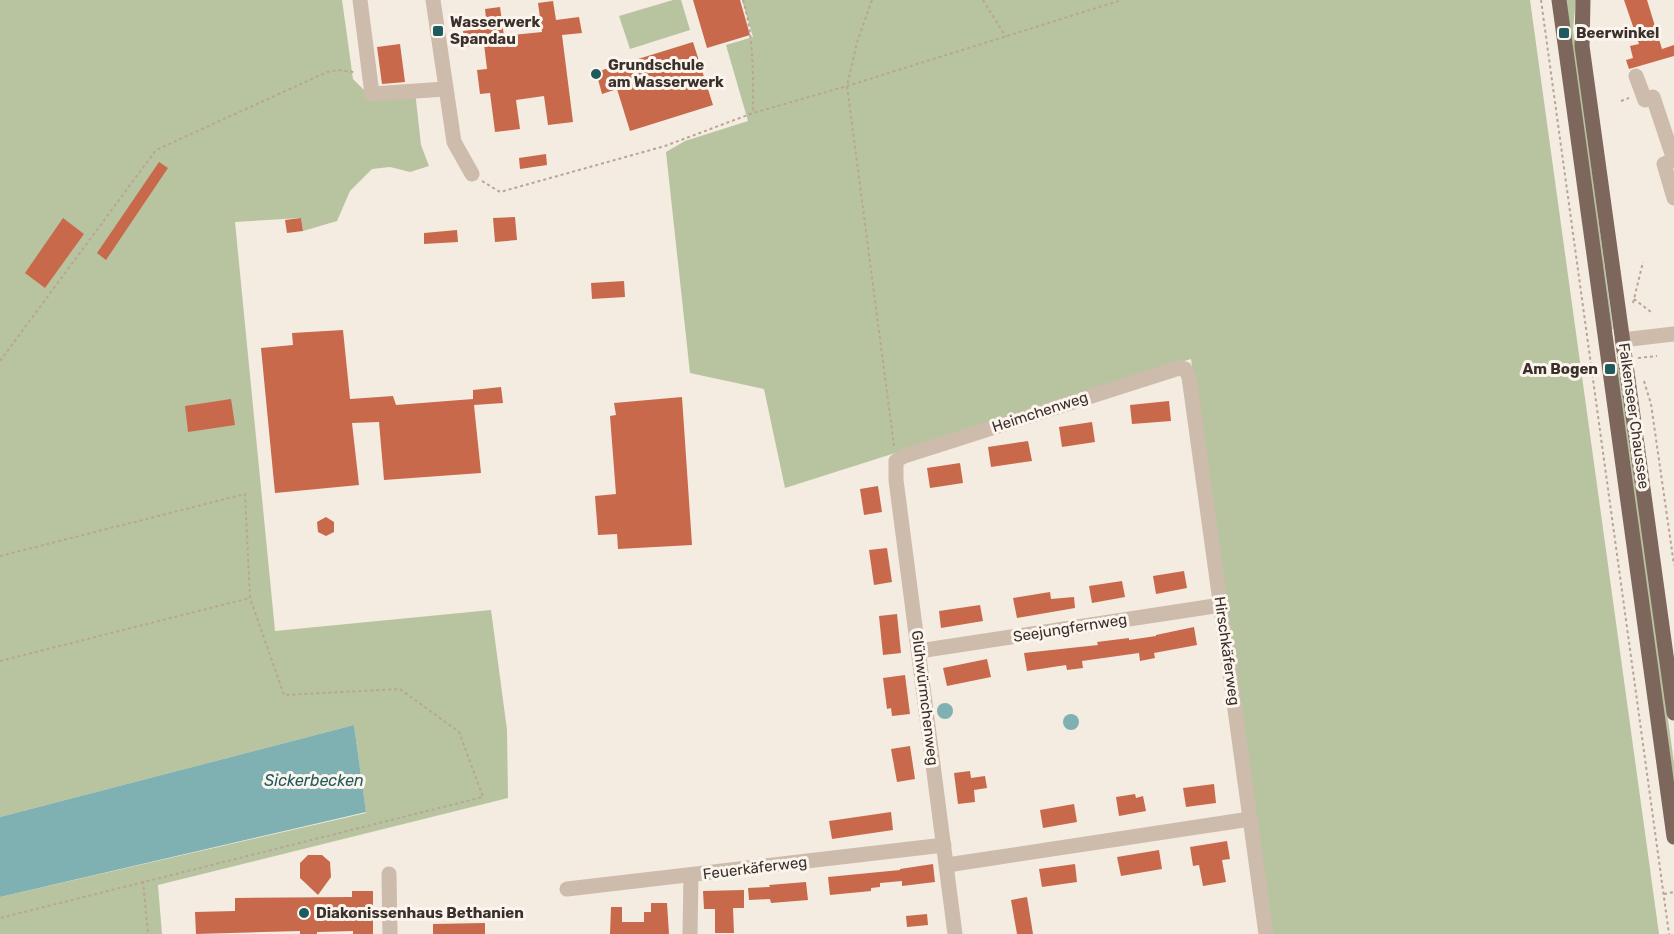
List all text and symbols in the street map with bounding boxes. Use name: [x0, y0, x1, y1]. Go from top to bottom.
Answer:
place label: Wasserwerk Spandau: [450, 13, 540, 48]
marker: Wasserwerk Spandau: [431, 24, 445, 38]
place label: Beerwinkel: [1576, 24, 1659, 42]
marker: Beerwinkel: [1557, 26, 1571, 40]
place label: Grundschule am Wasserwerk: [608, 56, 724, 91]
marker: Grundschule am Wasserwerk: [589, 67, 603, 81]
street label: Falkenseer Chaussee: [1615, 342, 1653, 490]
place label: Am Bogen: [1523, 360, 1598, 378]
marker: Am Bogen: [1603, 362, 1617, 376]
street label: Heimchenweg: [990, 388, 1090, 436]
street label: Hirschkäferweg: [1210, 595, 1244, 707]
street label: Seejungfernweg: [1012, 610, 1128, 646]
street label: Glühwürmchenweg: [908, 629, 942, 767]
water label: Sickerbecken: [264, 771, 364, 790]
street label: Feuerkäferweg: [702, 853, 808, 883]
place label: Diakonissenhaus Bethanien: [316, 904, 524, 922]
marker: Diakonissenhaus Bethanien: [297, 906, 311, 920]

